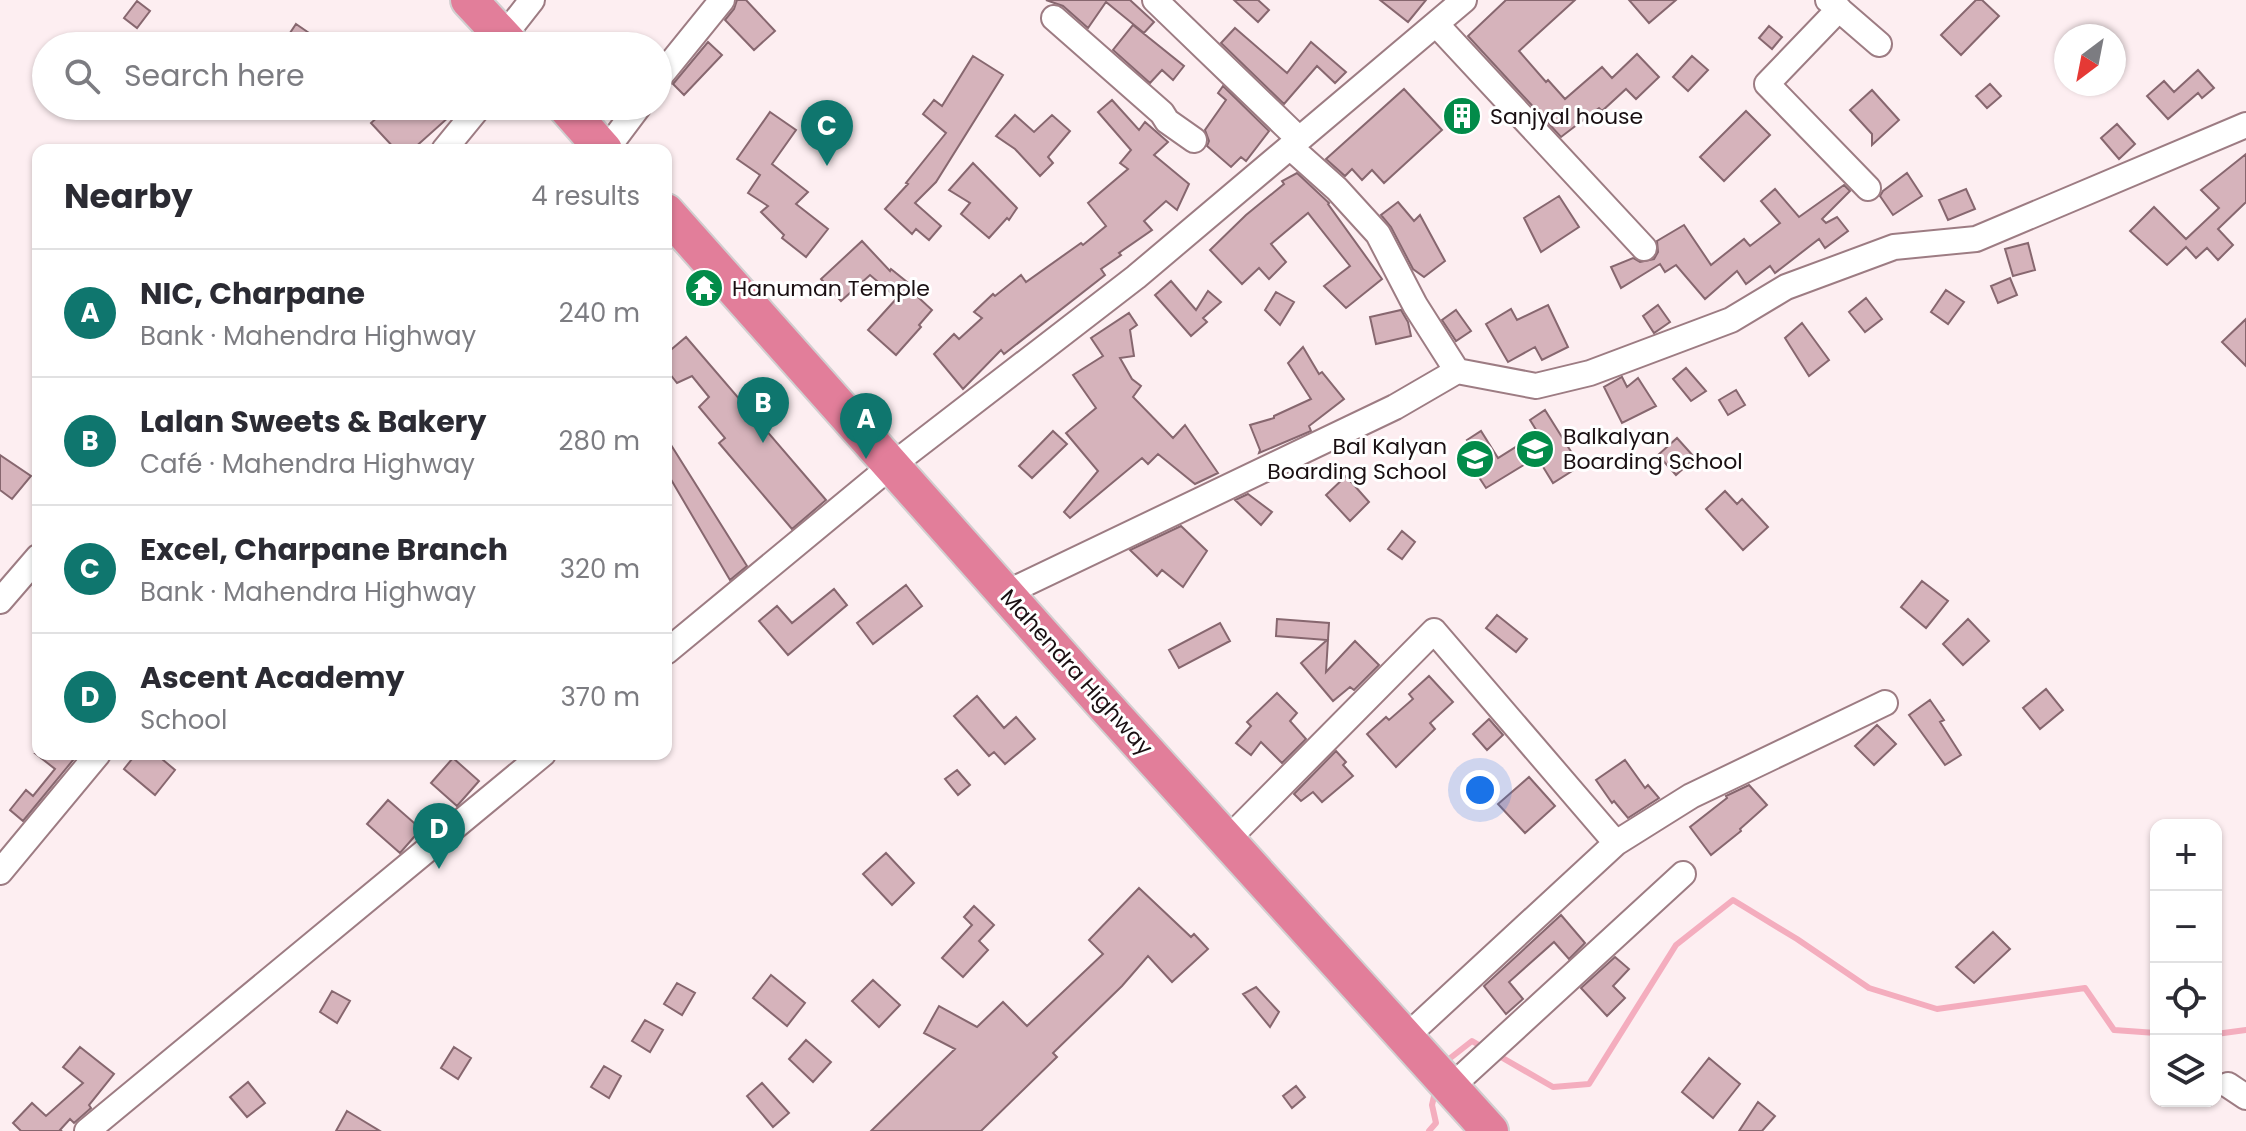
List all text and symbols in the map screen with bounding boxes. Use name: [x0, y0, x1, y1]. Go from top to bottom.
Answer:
north arrow: [2054, 24, 2126, 96]
search box: [32, 32, 672, 120]
icon: search: [60, 54, 104, 98]
text: Search here: [124, 54, 305, 97]
building icon: Sanjyal house: [1441, 95, 1483, 137]
pin: C: [801, 100, 853, 166]
place label: Sanjyal house: [1490, 101, 1643, 132]
text: Nearby: [64, 172, 193, 220]
text: 4 results: [531, 178, 640, 214]
temple icon: Hanuman Temple: [683, 267, 725, 309]
text: NIC, Charpane: [140, 272, 365, 315]
place label: Hanuman Temple: [732, 273, 930, 304]
text: A: [80, 295, 100, 331]
text: 240 m: [559, 295, 640, 331]
text: Bank · Mahendra Highway: [140, 318, 476, 354]
pin: B: [737, 377, 789, 443]
pin: A: [840, 393, 892, 459]
text: Lalan Sweets & Bakery: [140, 400, 486, 443]
place label: Balkalyan Boarding School: [1563, 421, 1743, 477]
text: B: [81, 423, 99, 459]
text: 280 m: [559, 423, 640, 459]
school or university icon: Balkalyan Boarding School: [1514, 428, 1556, 470]
place label: Bal Kalyan Boarding School: [1267, 431, 1447, 487]
school or university icon: Bal Kalyan Boarding School: [1454, 438, 1496, 480]
text: Café · Mahendra Highway: [140, 446, 475, 482]
text: Excel, Charpane Branch: [140, 528, 508, 571]
text: C: [80, 551, 100, 587]
text: 320 m: [560, 551, 640, 587]
text: Bank · Mahendra Highway: [140, 574, 476, 610]
street label: Mahendra Highway: [993, 582, 1160, 763]
text: Ascent Academy: [140, 656, 404, 699]
text: D: [81, 679, 99, 715]
text: 370 m: [560, 679, 640, 715]
text: School: [140, 702, 227, 738]
your location: [1460, 770, 1500, 810]
pin: D: [413, 803, 465, 869]
map controls: [2150, 819, 2222, 1107]
button: +: [2150, 819, 2222, 891]
button: −: [2150, 891, 2222, 963]
button: locate: [2150, 963, 2222, 1035]
button: layers: [2150, 1035, 2222, 1107]

